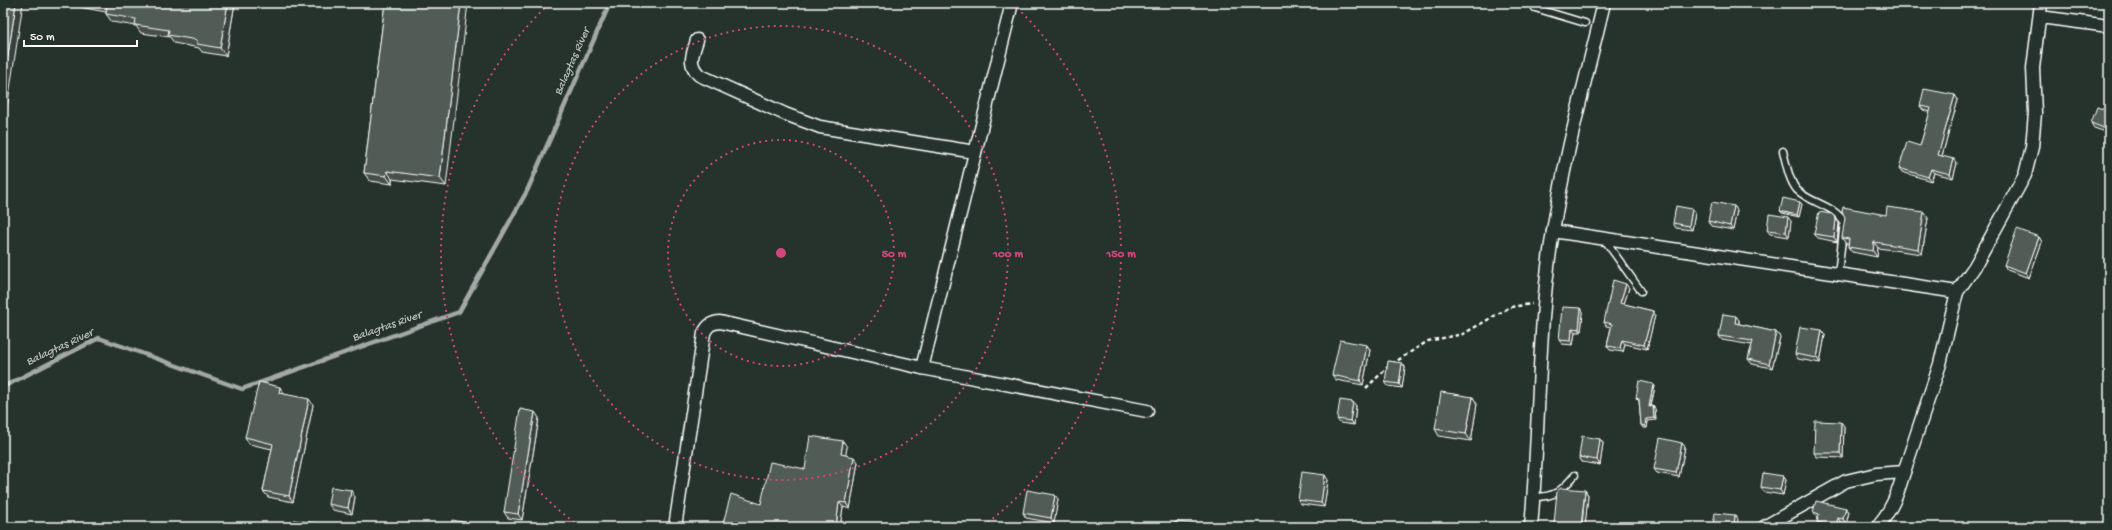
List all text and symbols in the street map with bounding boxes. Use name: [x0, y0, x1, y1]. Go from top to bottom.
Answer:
scale bar: [24, 22, 137, 48]
water label: Balagtas River: [552, 24, 595, 98]
text: 50 m: [30, 31, 55, 45]
centre of rings: [774, 246, 788, 260]
text: 50 m: [882, 248, 907, 262]
text: 100 m: [992, 248, 1023, 262]
text: 150 m: [1105, 248, 1136, 262]
water label: Balagtas River: [351, 308, 426, 345]
water label: Balagtas River: [24, 325, 98, 370]

